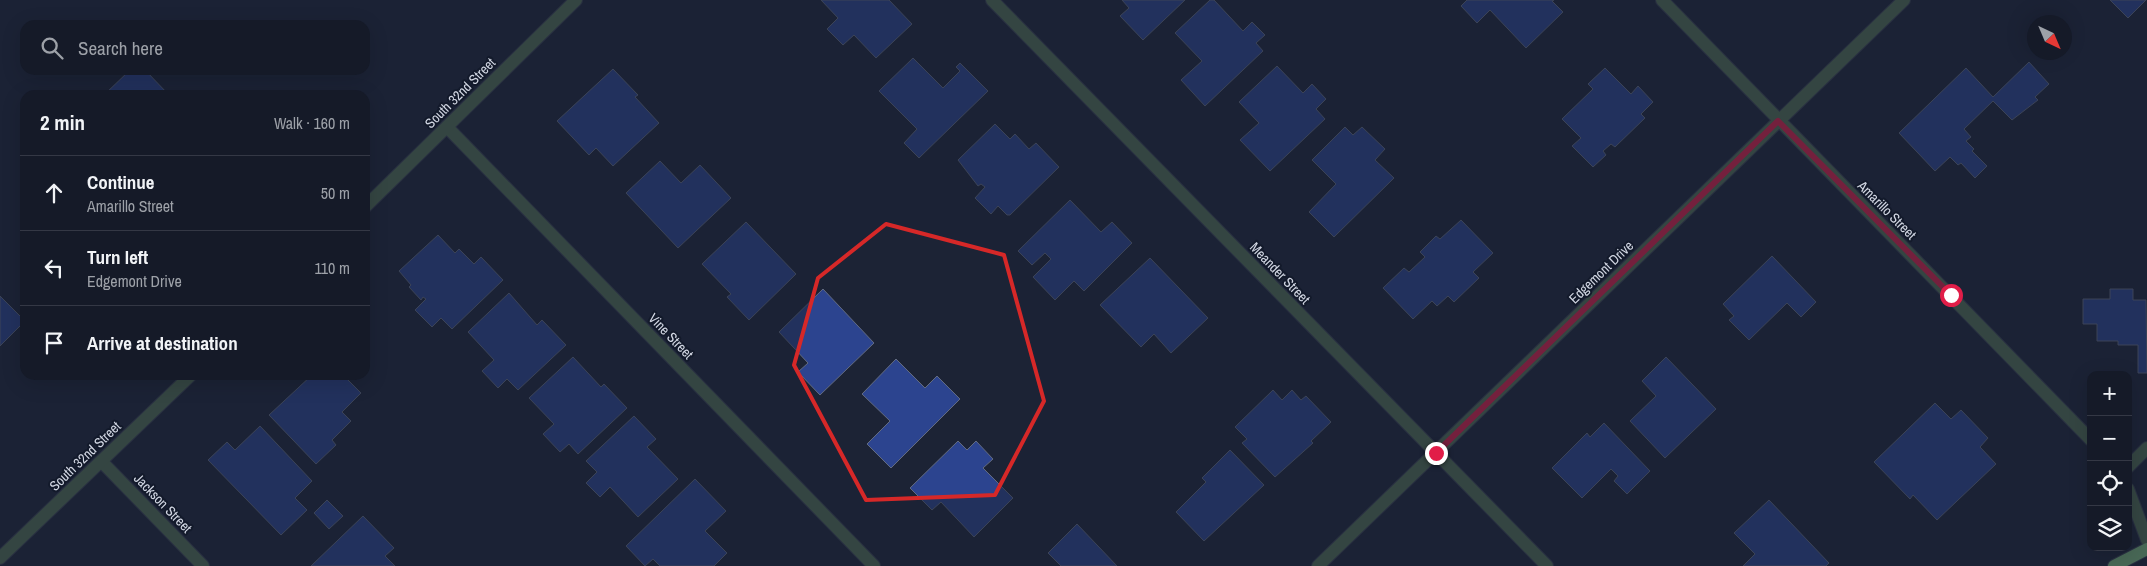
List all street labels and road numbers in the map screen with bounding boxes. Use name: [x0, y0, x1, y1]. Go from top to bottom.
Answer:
street label: South 32nd Street: [421, 54, 499, 132]
street label: Amarillo Street: [1853, 176, 1920, 243]
street label: Edgemont Drive: [1565, 237, 1637, 307]
street label: Meander Street: [1246, 238, 1314, 308]
street label: Vine Street: [645, 309, 697, 363]
street label: South 32nd Street: [45, 417, 125, 495]
street label: Jackson Street: [130, 469, 196, 537]

